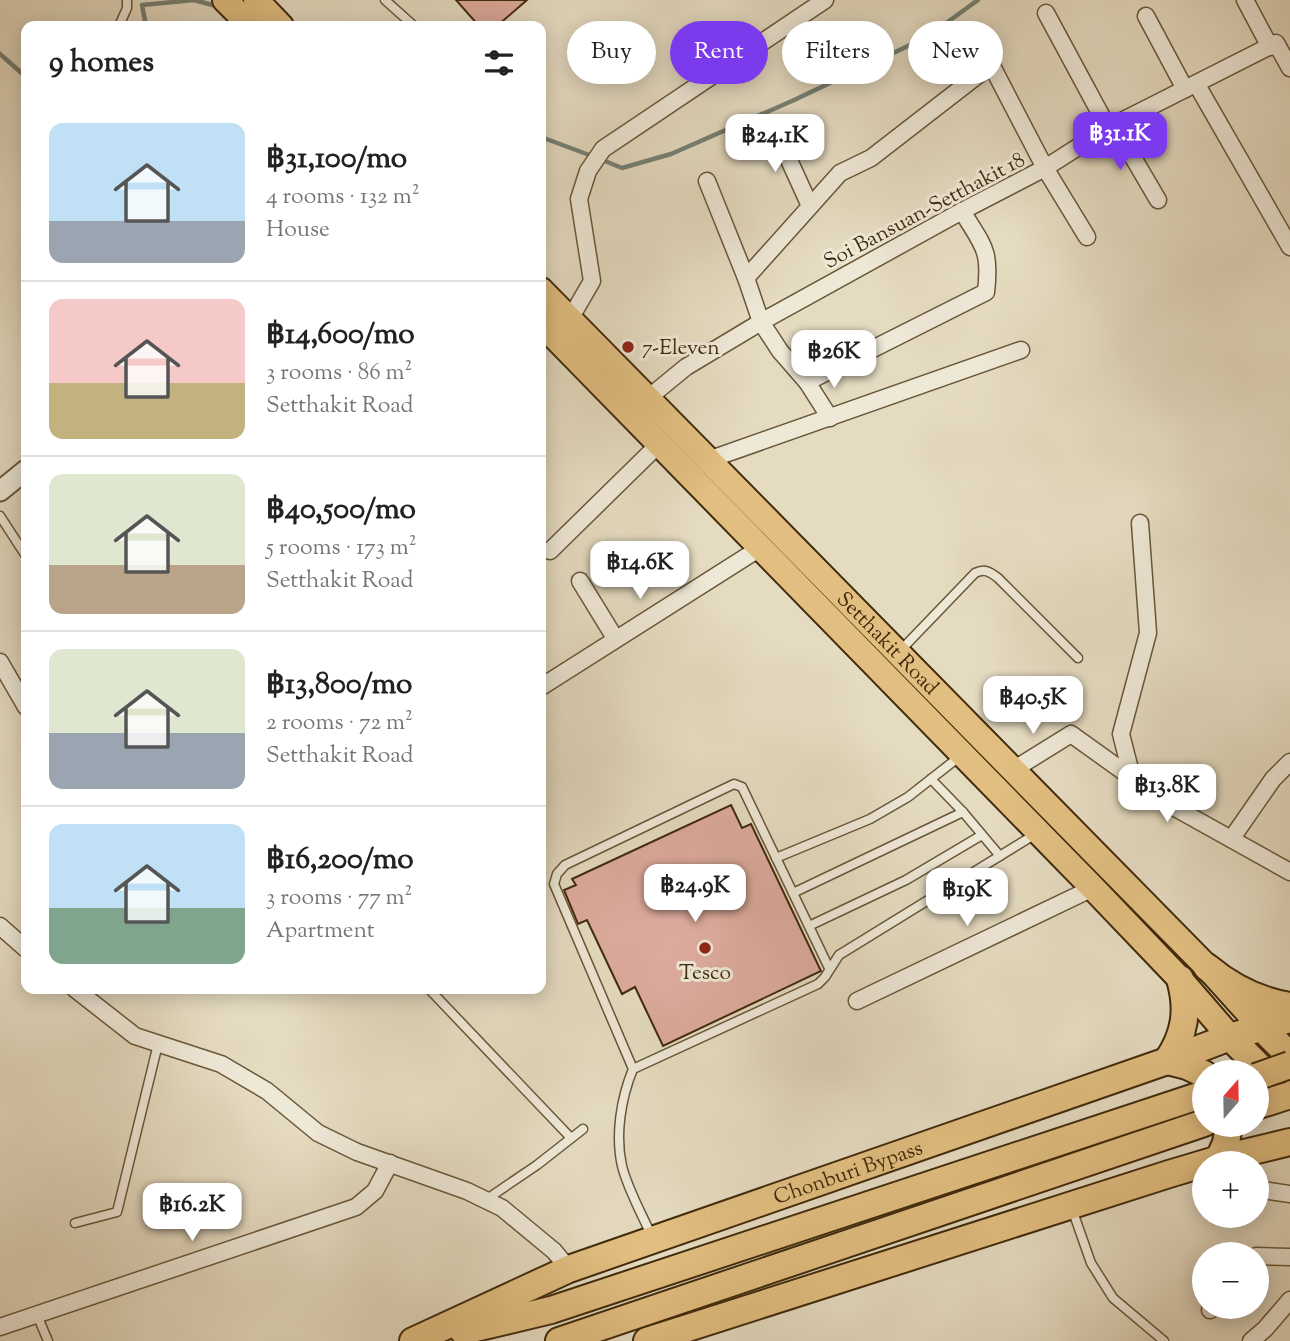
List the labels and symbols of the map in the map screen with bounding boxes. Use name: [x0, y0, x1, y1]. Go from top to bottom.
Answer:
pin: ฿31.1K: [1063, 113, 1177, 172]
pin: ฿24.1K: [718, 114, 832, 174]
street label: Soi Bansuan-Setthakit 18: [819, 146, 1031, 278]
pin: ฿26K: [793, 330, 875, 390]
place label: 7-Eleven: [642, 334, 720, 364]
marker: 7-Eleven: [620, 339, 636, 355]
pin: ฿14.6K: [583, 542, 697, 601]
street label: Setthakit Road: [829, 586, 945, 703]
pin: ฿40.5K: [976, 676, 1090, 736]
pin: ฿13.8K: [1110, 764, 1224, 824]
pin: ฿24.9K: [638, 864, 752, 924]
pin: ฿19K: [926, 869, 1008, 928]
marker: Tesco: [697, 940, 713, 956]
place label: Tesco: [679, 959, 731, 989]
north arrow: [1192, 1060, 1269, 1138]
street label: Chonburi Bypass: [770, 1134, 927, 1214]
pin: ฿16.2K: [135, 1184, 249, 1243]

